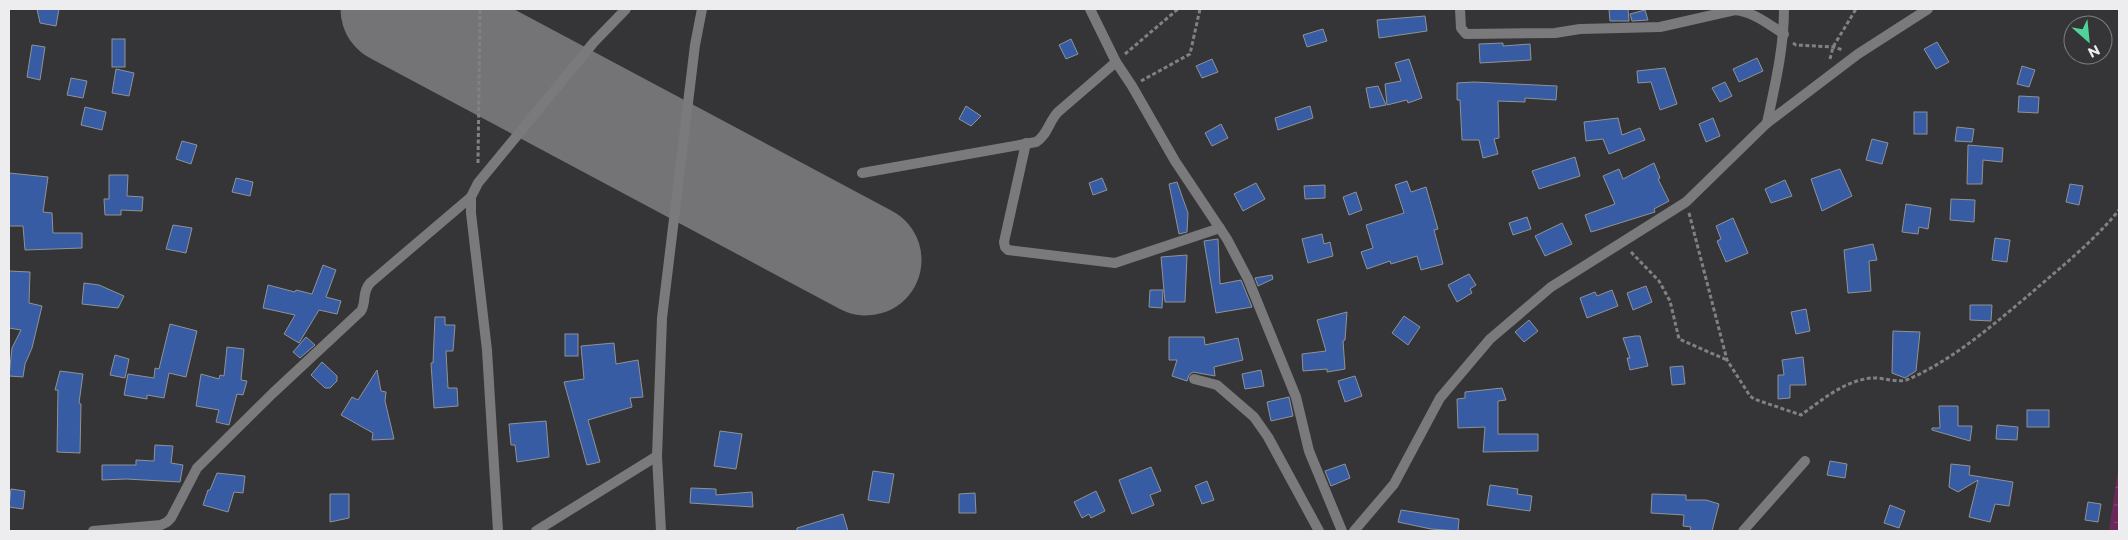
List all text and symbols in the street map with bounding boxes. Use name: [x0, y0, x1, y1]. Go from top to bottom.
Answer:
north arrow: [2063, 15, 2113, 65]
text: N: [2085, 41, 2103, 62]

